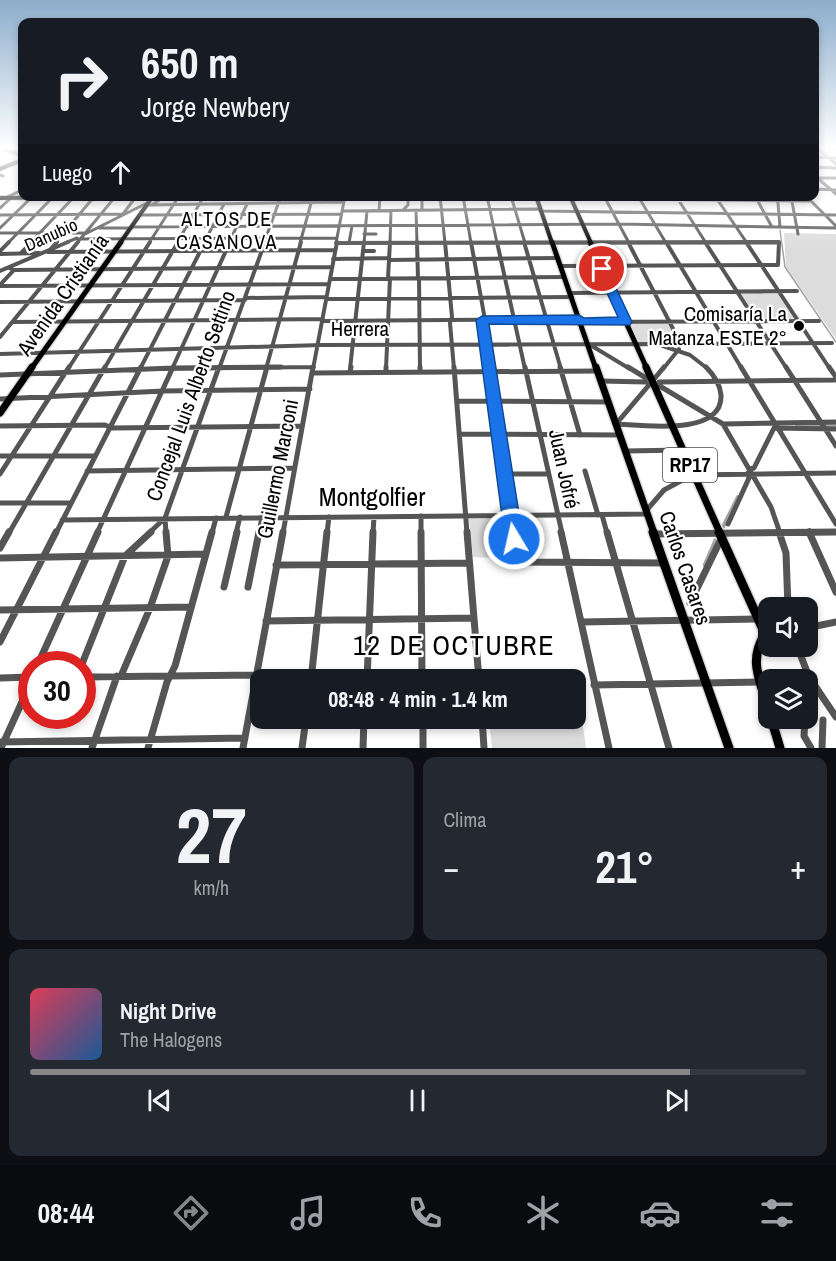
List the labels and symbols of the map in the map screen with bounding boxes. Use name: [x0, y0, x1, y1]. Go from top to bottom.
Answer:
district label: ALTOS DE CASANOVA: [176, 205, 278, 255]
street label: Danubio: [20, 212, 81, 257]
street label: Avenida Cristianía: [9, 228, 116, 362]
pin: [576, 243, 627, 294]
street label: Concejal Luis Alberto Settino: [139, 287, 242, 505]
place label: Comisaría La Matanza ESTE 2°: [648, 299, 787, 352]
street label: Herrera: [331, 314, 390, 343]
marker: Comisaría La Matanza ESTE 2°: [792, 319, 806, 333]
street label: Guillermo Marconi: [250, 397, 305, 541]
street label: Juan Jofré: [542, 427, 587, 511]
road number: RP17: [663, 448, 717, 482]
street label: Montgolfier: [319, 479, 425, 514]
position arrow: [482, 507, 546, 571]
street label: Carlos Casares: [652, 507, 718, 629]
district label: 12 DE OCTUBRE: [353, 626, 555, 664]
speed limit sign: 30: [18, 651, 96, 729]

